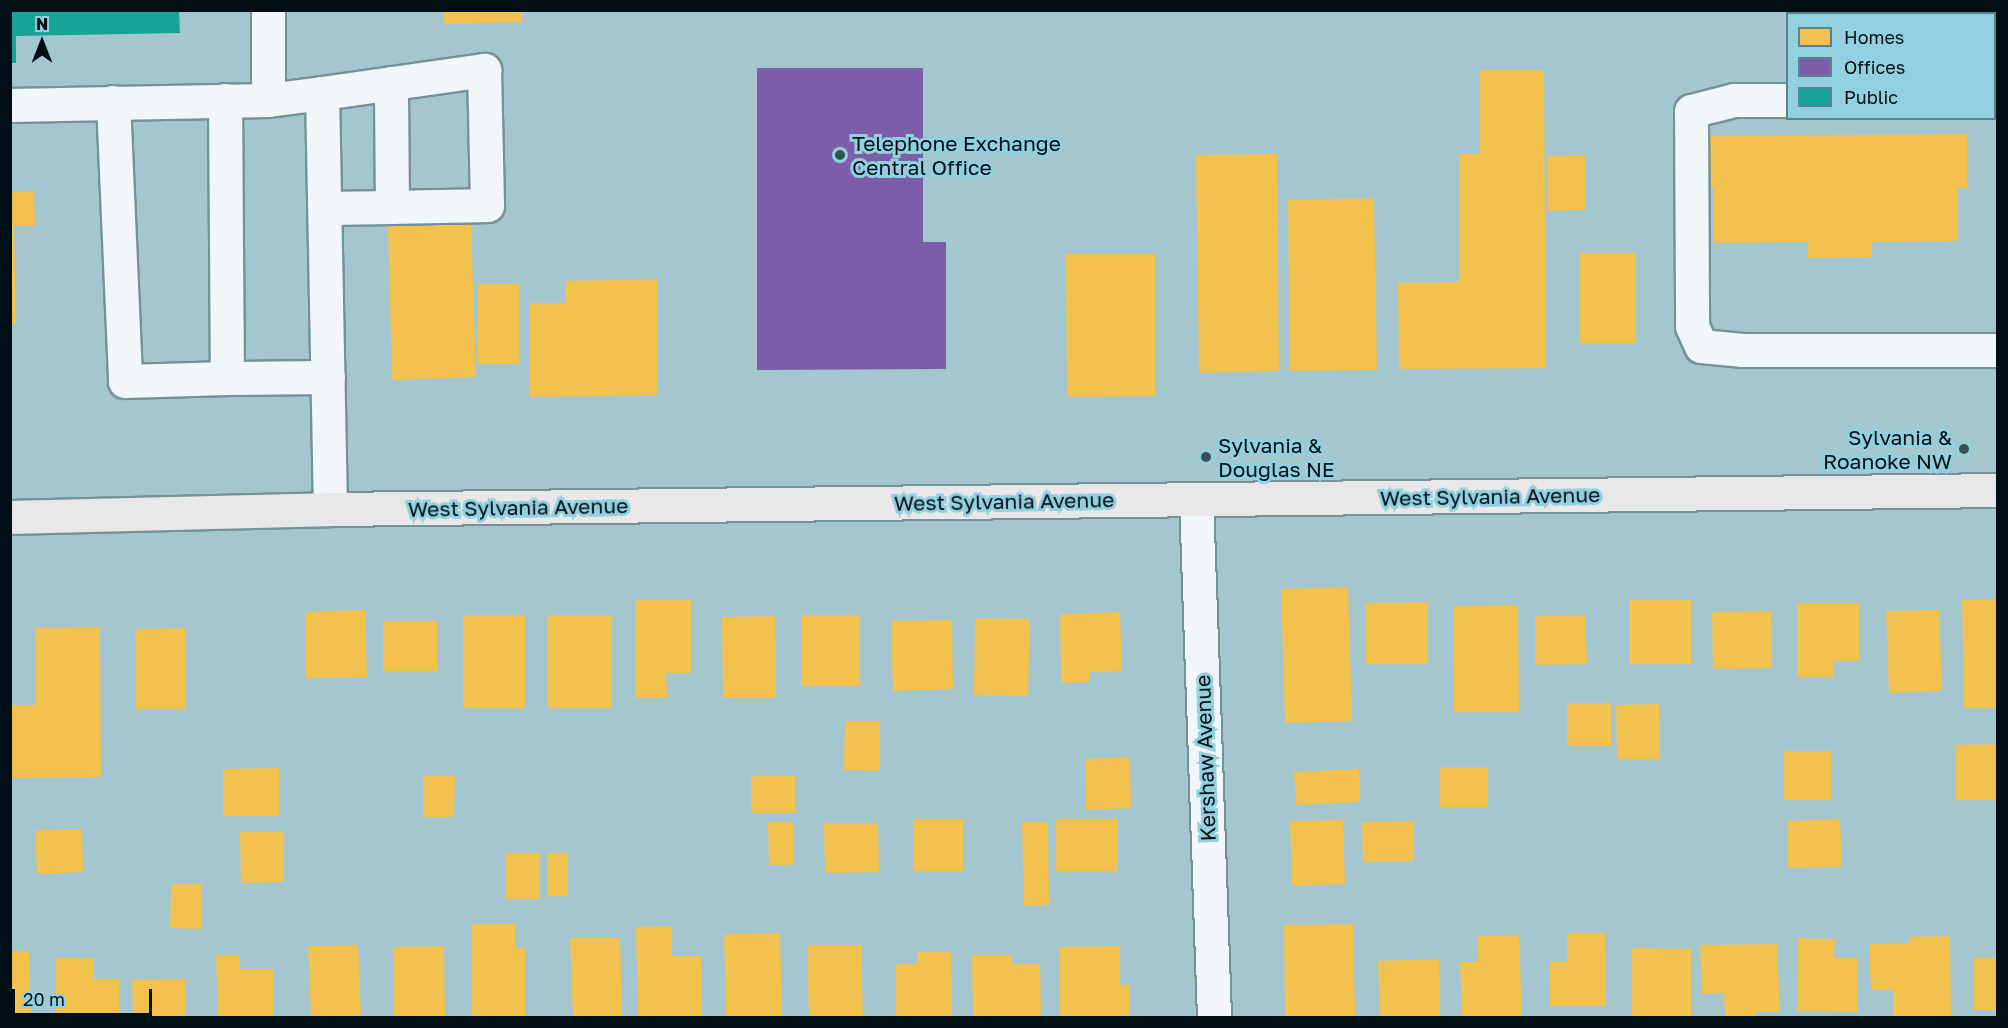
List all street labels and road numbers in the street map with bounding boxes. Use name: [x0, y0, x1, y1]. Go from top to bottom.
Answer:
street label: West Sylvania Avenue: [1380, 481, 1600, 511]
street label: West Sylvania Avenue: [894, 486, 1114, 516]
street label: West Sylvania Avenue: [408, 492, 628, 522]
street label: Kershaw Avenue: [1190, 674, 1220, 842]

